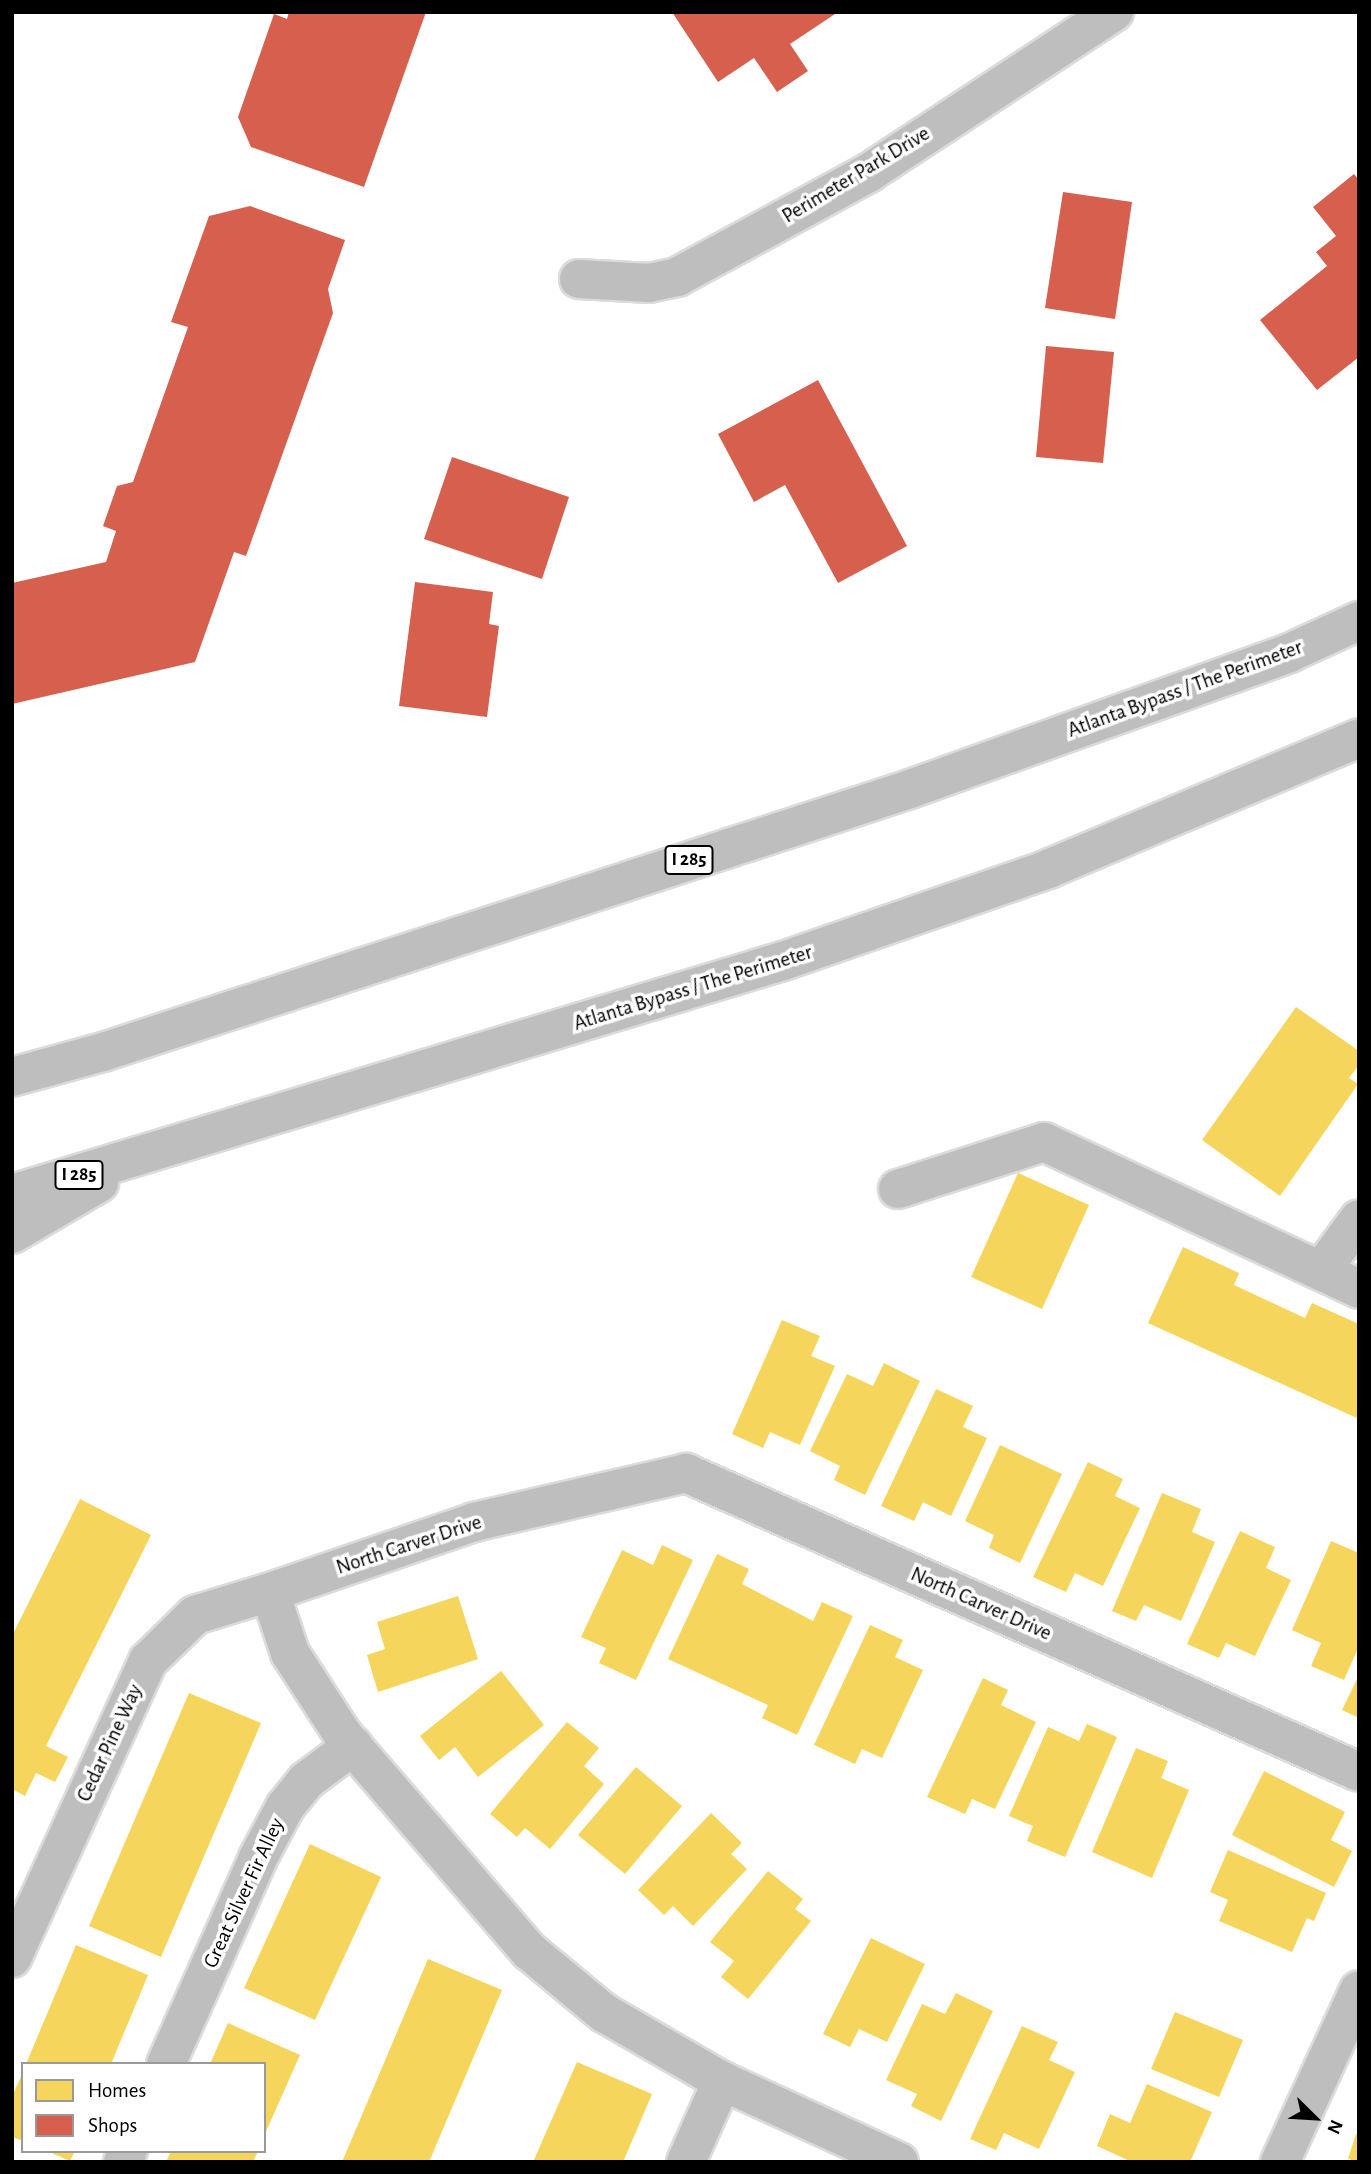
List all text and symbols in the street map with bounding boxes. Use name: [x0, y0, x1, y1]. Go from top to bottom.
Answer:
street label: Perimeter Park Drive: [778, 121, 934, 229]
street label: Atlanta Bypass / The Perimeter: [1064, 635, 1306, 743]
road number: I 285: [664, 845, 714, 876]
street label: Atlanta Bypass / The Perimeter: [571, 940, 815, 1036]
road number: I 285: [55, 1160, 104, 1190]
street label: North Carver Drive: [333, 1510, 485, 1580]
street label: North Carver Drive: [907, 1562, 1055, 1646]
street label: Cedar Pine Way: [72, 1680, 148, 1806]
street label: Great Silver Fir Alley: [198, 1814, 290, 1972]
legend: [21, 2062, 266, 2153]
text: Homes: [88, 2080, 146, 2101]
north arrow: [1280, 2083, 1350, 2153]
text: Shops: [88, 2115, 137, 2136]
text: N: [1323, 2117, 1346, 2137]

